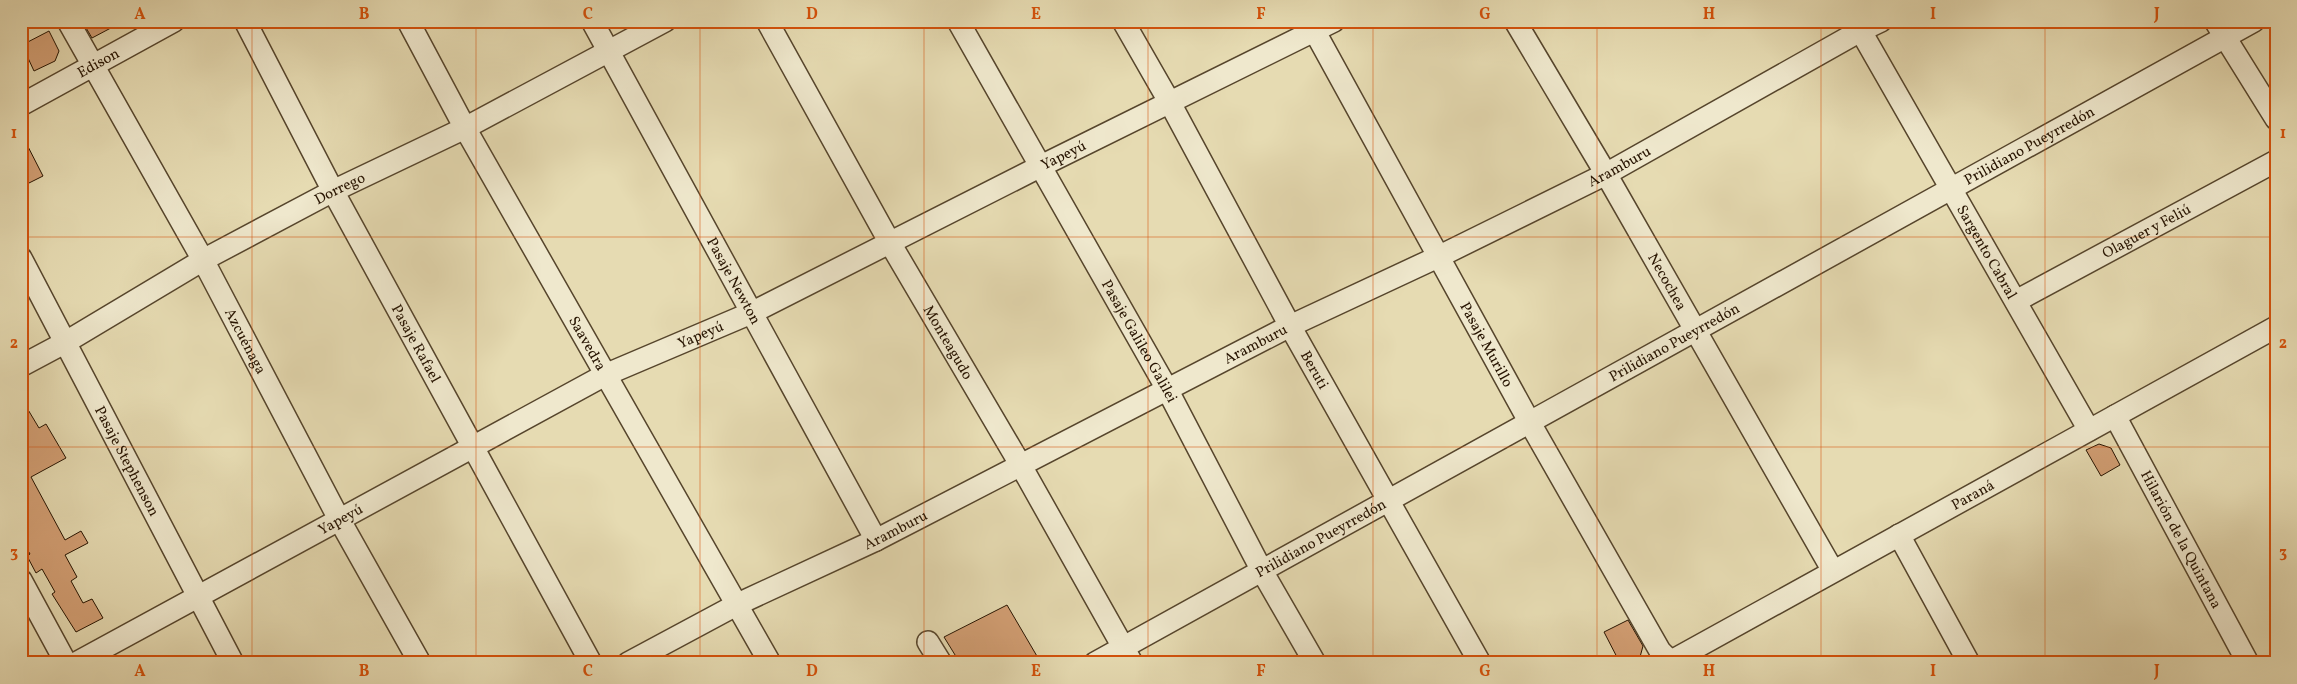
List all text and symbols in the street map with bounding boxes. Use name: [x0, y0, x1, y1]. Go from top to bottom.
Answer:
text: A: [134, 4, 146, 26]
text: B: [359, 4, 370, 26]
text: C: [583, 4, 593, 26]
text: D: [806, 4, 818, 26]
text: E: [1031, 4, 1041, 26]
text: F: [1256, 4, 1266, 26]
text: G: [1479, 4, 1491, 26]
text: H: [1703, 4, 1715, 26]
text: I: [1930, 4, 1936, 26]
text: J: [2153, 4, 2160, 26]
street label: Edison: [74, 44, 124, 84]
street label: Prilidiano Pueyrredón: [1961, 102, 2099, 191]
text: 1: [11, 123, 17, 145]
text: 1: [2280, 123, 2286, 145]
street label: Yapeyú: [1038, 136, 1090, 176]
street label: Aramburu: [1585, 142, 1655, 193]
street label: Dorrego: [311, 168, 369, 211]
street label: Olaguer y Feliú: [2099, 200, 2195, 265]
street label: Sargento Cabral: [1950, 202, 2021, 304]
street label: Pasaje Newton: [700, 234, 765, 329]
street label: Necochea: [1642, 250, 1691, 315]
street label: Pasaje Galileo Galilei: [1095, 276, 1181, 407]
street label: Pasaje Murillo: [1454, 299, 1517, 392]
street label: Prilidiano Pueyrredón: [1606, 299, 1744, 388]
street label: Pasaje Rafael: [385, 301, 445, 387]
street label: Monteagudo: [917, 302, 977, 384]
street label: Azcuénaga: [218, 305, 270, 378]
street label: Saavedra: [562, 313, 610, 375]
street label: Yapeyú: [675, 317, 727, 355]
street label: Aramburu: [1221, 320, 1292, 370]
text: 2: [10, 333, 18, 355]
text: 2: [2279, 333, 2287, 355]
street label: Beruti: [1294, 347, 1333, 394]
street label: Pasaje Stephenson: [88, 403, 163, 520]
street label: Hilarión de la Quintana: [2134, 467, 2226, 613]
street label: Paraná: [1948, 476, 1999, 516]
street label: Prilidiano Pueyrredón: [1252, 495, 1391, 584]
street label: Yapeyú: [315, 500, 367, 541]
street label: Aramburu: [861, 506, 932, 556]
text: 3: [10, 542, 18, 564]
text: 3: [2279, 542, 2287, 564]
text: A: [134, 661, 146, 683]
text: B: [359, 661, 370, 683]
text: C: [583, 661, 593, 683]
text: D: [806, 661, 818, 683]
text: E: [1031, 661, 1041, 683]
text: F: [1256, 661, 1266, 683]
text: G: [1479, 661, 1491, 683]
text: H: [1703, 661, 1715, 683]
text: I: [1930, 661, 1936, 683]
text: J: [2153, 661, 2160, 683]

